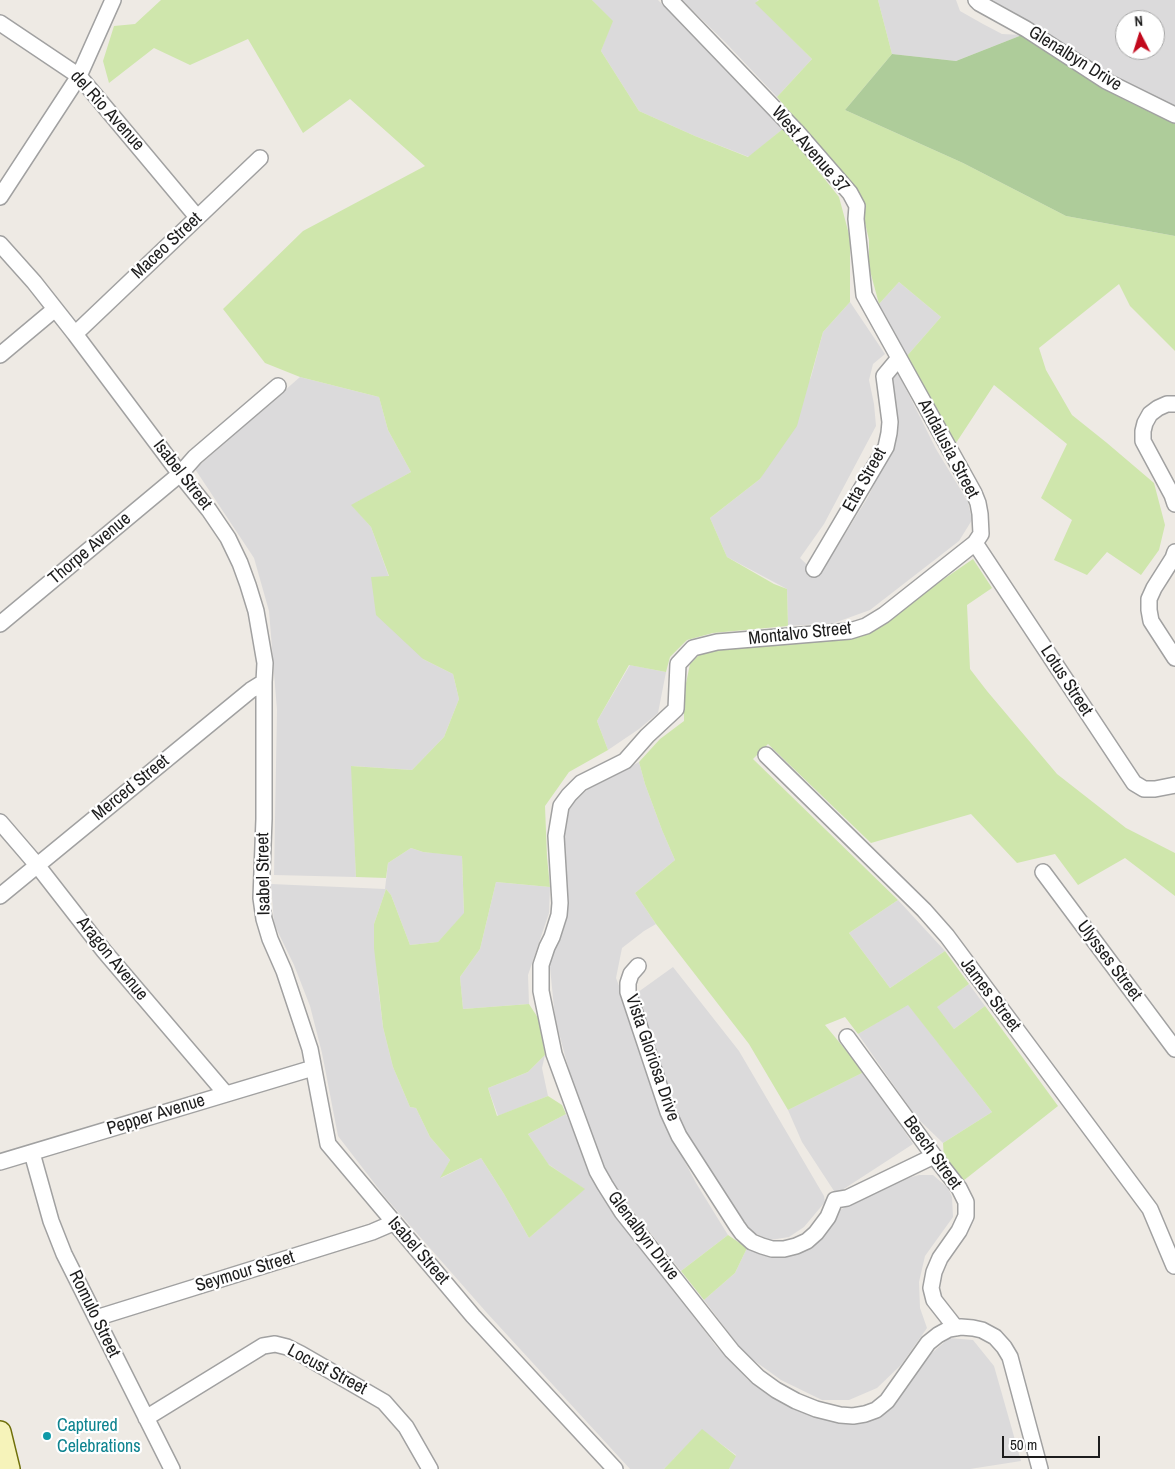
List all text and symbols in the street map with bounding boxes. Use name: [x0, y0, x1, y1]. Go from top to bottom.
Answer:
north arrow: [1115, 10, 1165, 60]
text: N: [1134, 12, 1144, 30]
street label: Glenalbyn Drive: [1024, 22, 1126, 96]
street label: del Rio Avenue: [65, 66, 149, 156]
street label: West Avenue 37: [766, 102, 854, 198]
street label: Maceo Street: [128, 208, 206, 284]
street label: Andalusia Street: [913, 396, 983, 502]
street label: Isabel Street: [148, 436, 216, 514]
street label: Etta Street: [839, 444, 891, 516]
street label: Thorpe Avenue: [44, 508, 136, 590]
street label: Montalvo Street: [747, 618, 853, 650]
street label: Lotus Street: [1035, 642, 1097, 720]
street label: Merced Street: [88, 750, 174, 826]
street label: Isabel Street: [252, 832, 276, 916]
street label: Aragon Avenue: [72, 913, 152, 1005]
street label: Ulysses Street: [1072, 917, 1146, 1005]
street label: James Street: [955, 954, 1025, 1036]
street label: Vista Gloriosa Drive: [620, 992, 684, 1124]
street label: Pepper Avenue: [104, 1090, 208, 1140]
street label: Beech Street: [898, 1112, 966, 1194]
street label: Glenalbyn Drive: [603, 1187, 683, 1285]
street label: Isabel Street: [383, 1213, 453, 1289]
street label: Seymour Street: [193, 1247, 297, 1297]
street label: Romulo Street: [64, 1267, 124, 1361]
street label: Locust Street: [284, 1340, 370, 1400]
place label: Captured Celebrations: [57, 1415, 141, 1458]
scale bar: [1005, 1426, 1102, 1458]
marker: Captured Celebrations: [41, 1430, 53, 1442]
text: 50 m: [1010, 1434, 1037, 1455]

